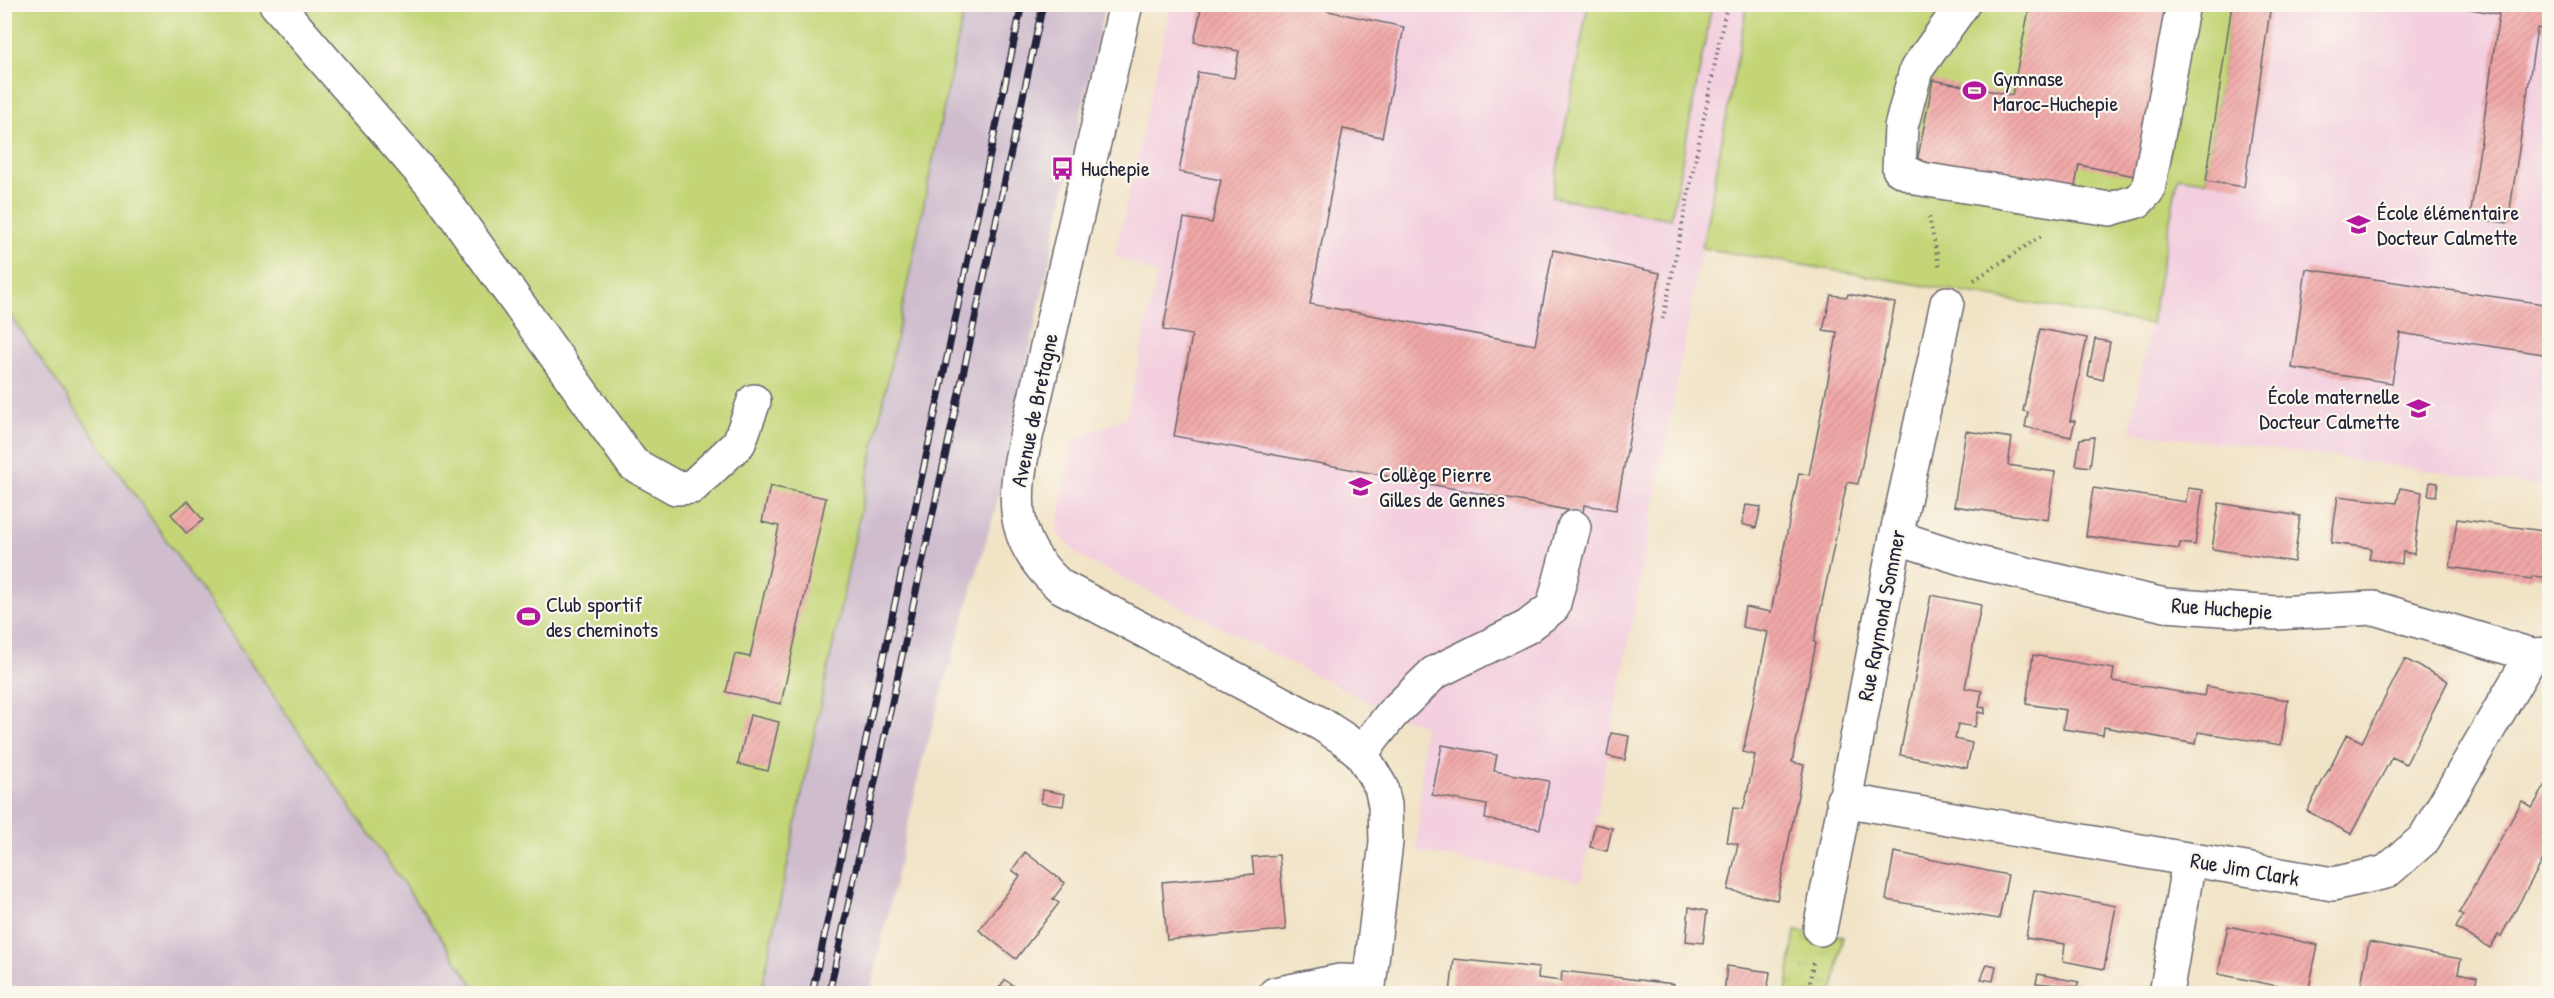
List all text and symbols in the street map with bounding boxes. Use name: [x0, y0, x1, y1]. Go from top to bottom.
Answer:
place label: Gymnase Maroc-Huchepie: [1993, 63, 2118, 118]
sports icon: Gymnase Maroc-Huchepie: [1962, 78, 1988, 104]
place label: Huchepie: [1081, 153, 1150, 183]
bus stop icon: Huchepie: [1050, 155, 1076, 181]
place label: École élémentaire Docteur Calmette: [2377, 197, 2519, 252]
school or university icon: École élémentaire Docteur Calmette: [2346, 212, 2372, 238]
street label: Avenue de Bretagne: [1003, 330, 1065, 490]
place label: École maternelle Docteur Calmette: [2259, 381, 2400, 436]
school or university icon: École maternelle Docteur Calmette: [2405, 396, 2431, 422]
place label: Collège Pierre Gilles de Gennes: [1379, 459, 1505, 514]
school or university icon: Collège Pierre Gilles de Gennes: [1348, 474, 1374, 500]
street label: Rue Raymond Sommer: [1850, 526, 1912, 703]
place label: Club sportif des cheminots: [546, 589, 658, 644]
street label: Rue Huchepie: [2170, 590, 2274, 627]
sports icon: Club sportif des cheminots: [515, 604, 541, 630]
street label: Rue Jim Clark: [2188, 845, 2302, 893]

